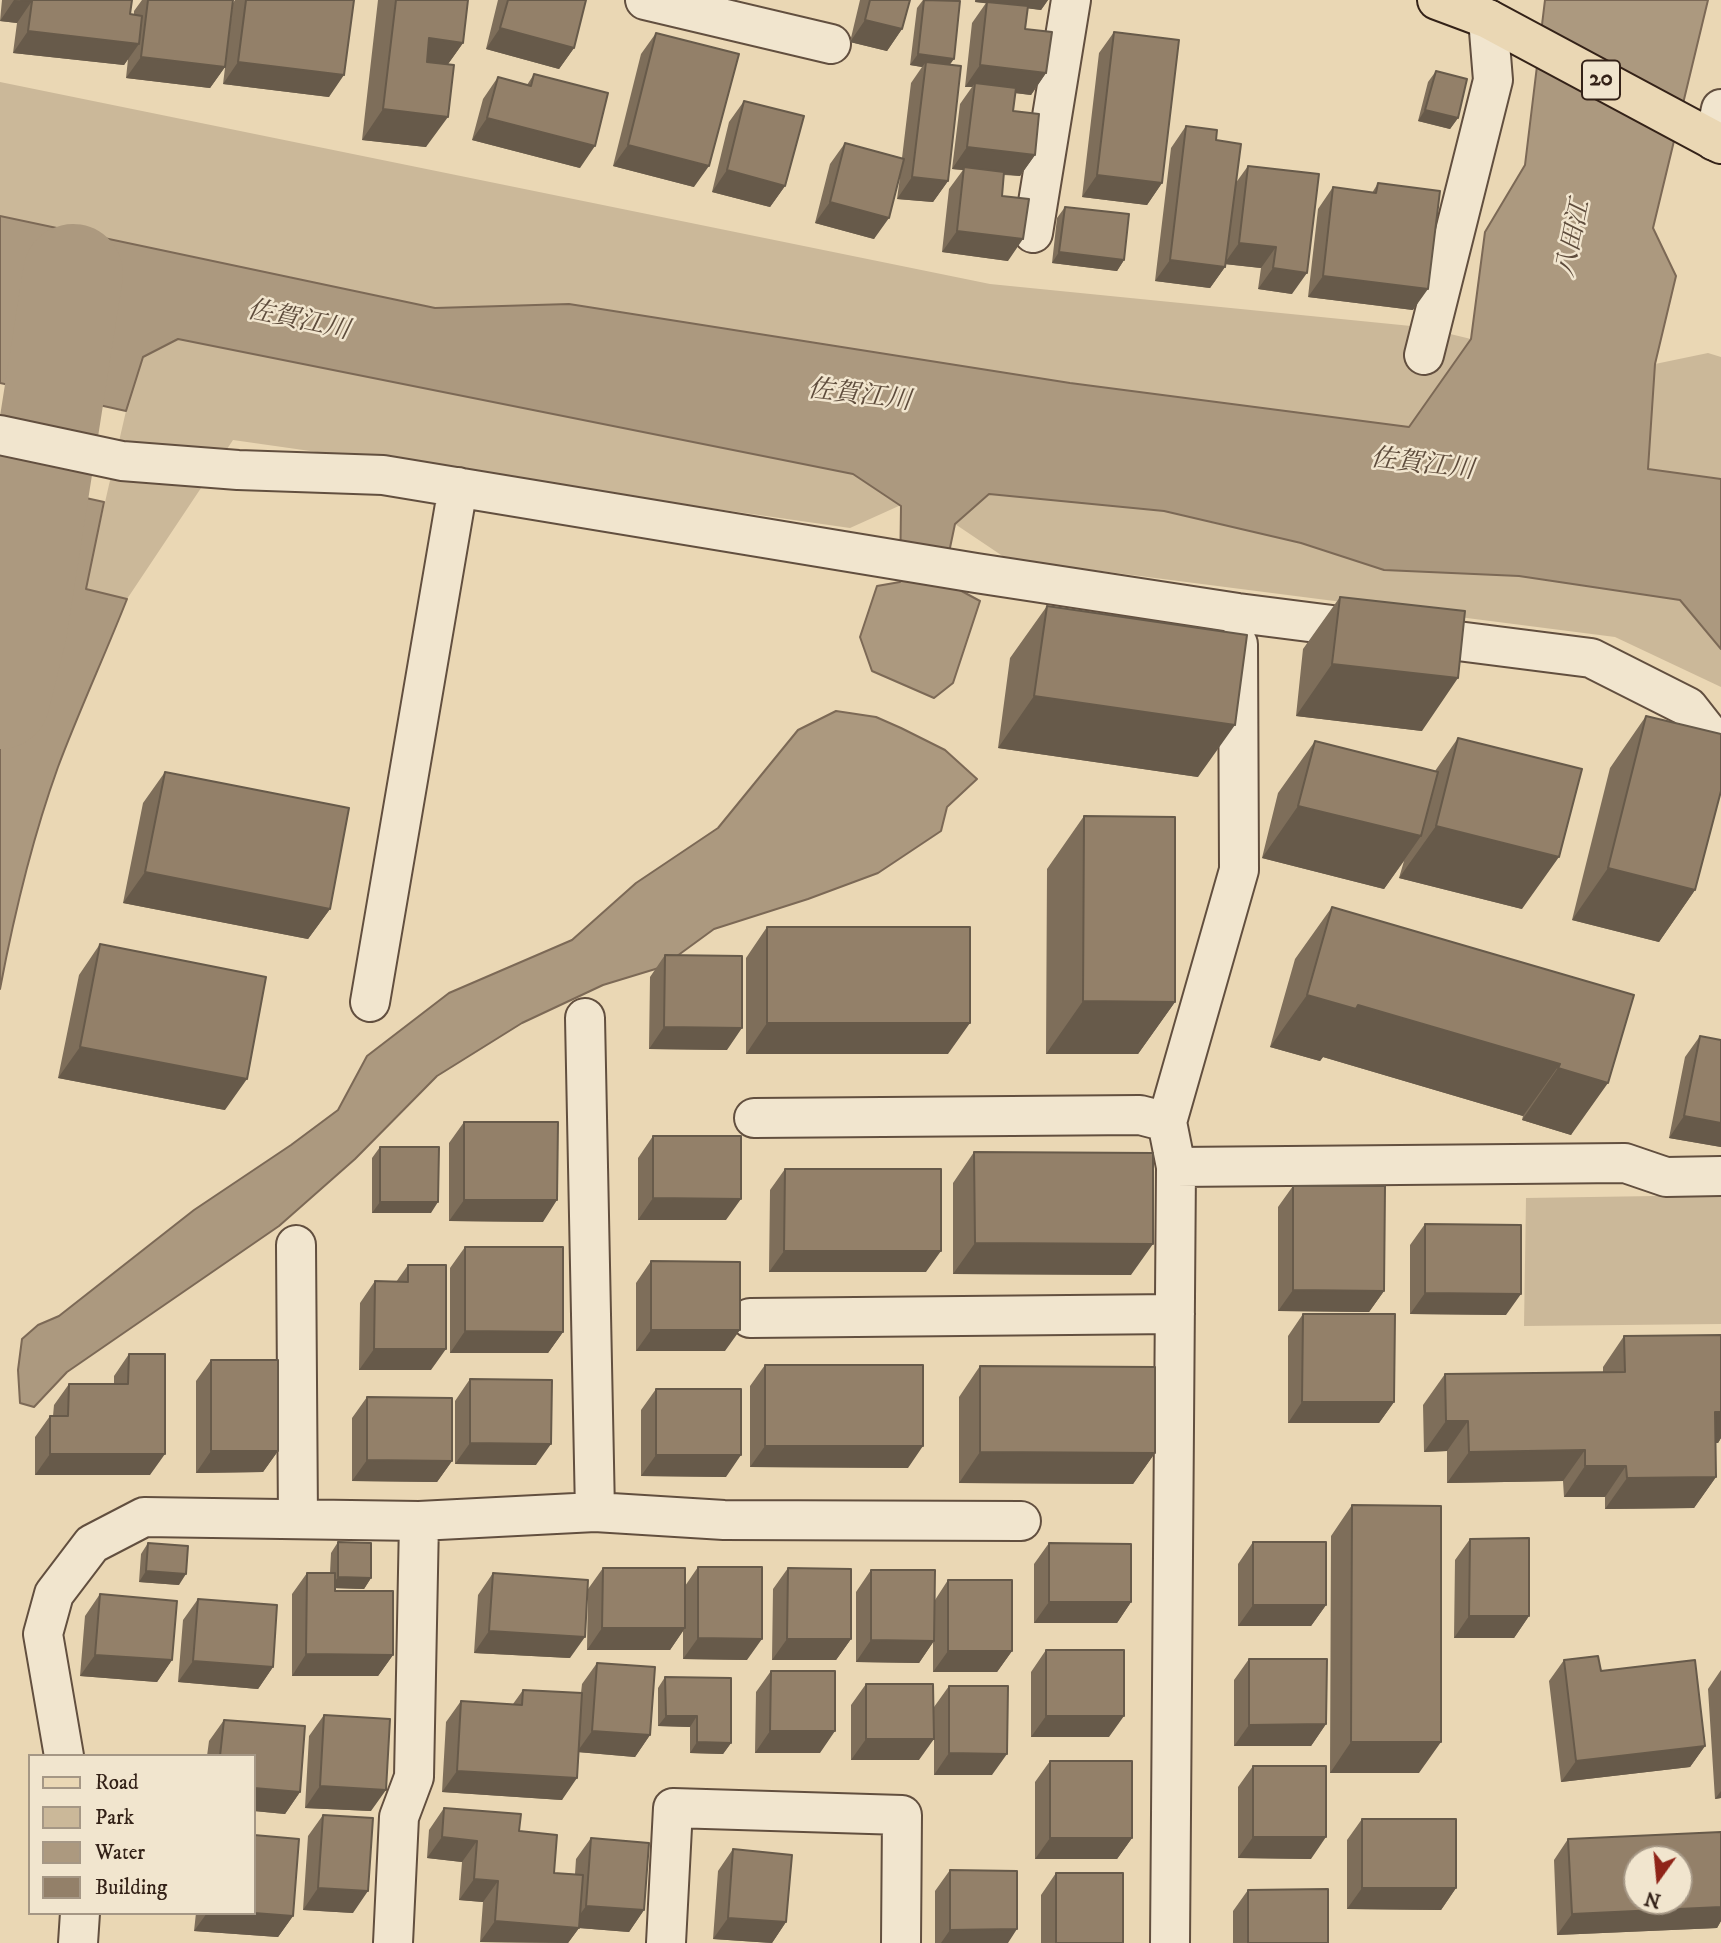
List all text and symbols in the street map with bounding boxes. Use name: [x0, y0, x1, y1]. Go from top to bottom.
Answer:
road number: 20: [1582, 60, 1620, 100]
water label: 八田江: [1552, 198, 1598, 280]
water label: 佐賀江川: [244, 296, 352, 348]
water label: 佐賀江川: [805, 375, 913, 419]
water label: 佐賀江川: [1368, 444, 1476, 488]
legend: [28, 1754, 256, 1915]
text: Road: [95, 1770, 139, 1796]
text: Park: [95, 1805, 134, 1831]
text: Water: [95, 1840, 145, 1866]
north arrow: [1623, 1845, 1693, 1915]
text: Building: [95, 1875, 167, 1901]
text: N: [1642, 1886, 1663, 1912]

